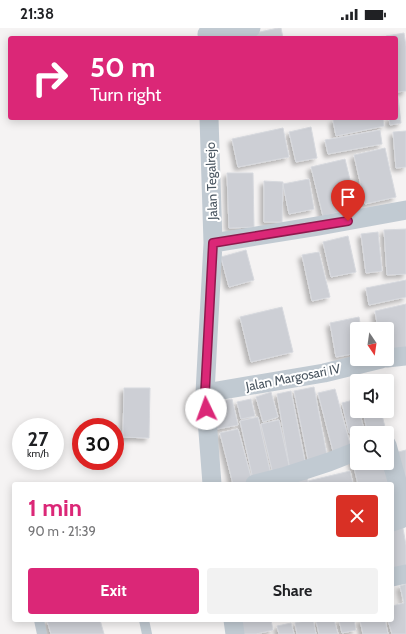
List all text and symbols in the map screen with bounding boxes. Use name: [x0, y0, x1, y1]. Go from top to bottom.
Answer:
text: 21:38: [20, 5, 54, 23]
text: 50 m: [90, 50, 155, 84]
icon: right: [24, 52, 76, 104]
text: Turn right: [90, 84, 161, 106]
street label: Jalan Tegalrejo: [202, 142, 221, 221]
pin: [331, 180, 365, 221]
icon: arrive: [337, 186, 359, 208]
north arrow: [350, 322, 394, 366]
map controls: [350, 322, 394, 470]
street label: Jalan Margosari IV: [243, 360, 342, 394]
button: sound: [350, 374, 394, 418]
position arrow: [185, 388, 227, 430]
speed limit sign: 30: [72, 418, 124, 470]
button: search: [350, 426, 394, 470]
text: 27: [28, 427, 48, 451]
text: km/h: [27, 447, 49, 460]
text: 1 min: [28, 493, 82, 522]
button: close: [336, 495, 378, 537]
text: 90 m · 21:39: [28, 523, 96, 539]
button: Exit: [28, 568, 199, 614]
button: Share: [207, 568, 378, 614]

